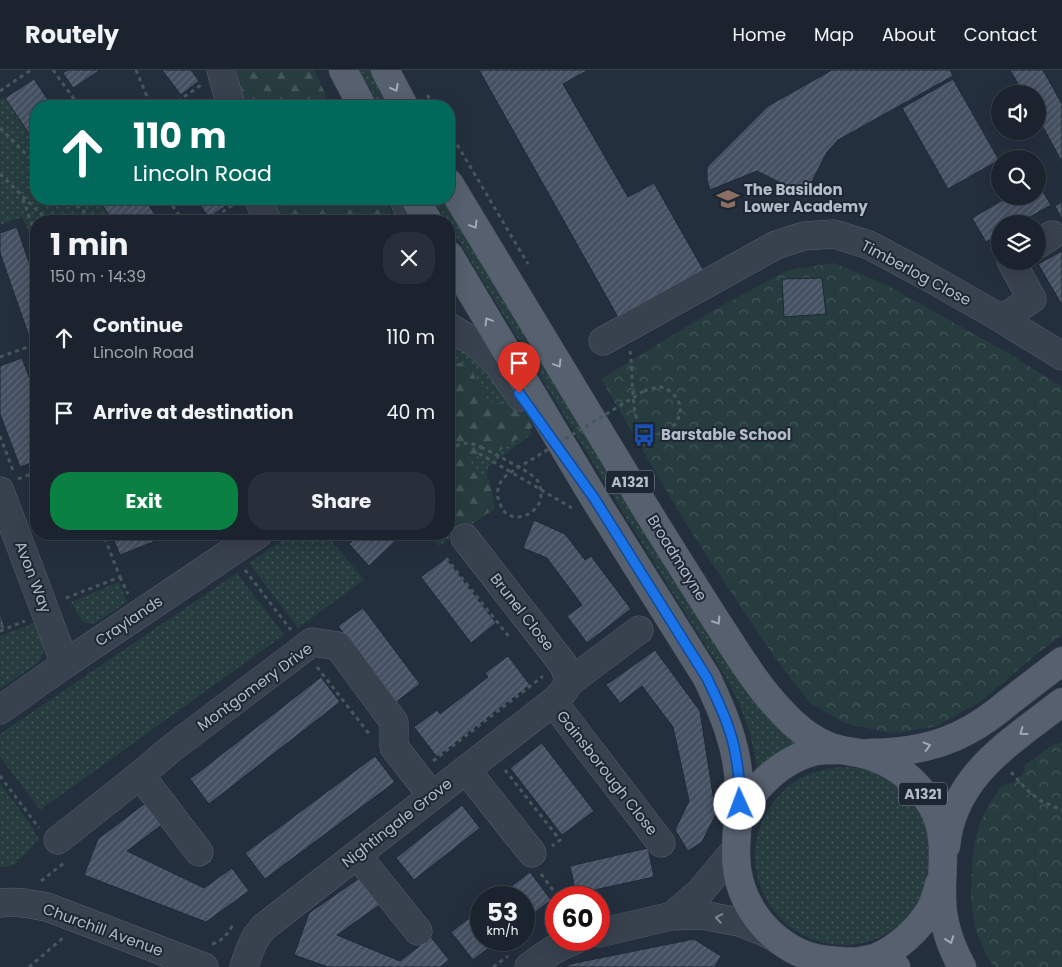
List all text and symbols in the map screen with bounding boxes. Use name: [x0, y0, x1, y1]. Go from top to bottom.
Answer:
text: Routely: [25, 18, 119, 51]
text: Home: [732, 22, 786, 47]
text: Map: [814, 22, 854, 47]
text: About: [882, 22, 936, 47]
text: Contact: [964, 22, 1037, 47]
one-way arrow: [388, 83, 398, 92]
map controls: [991, 85, 1046, 270]
button: sound: [991, 85, 1046, 140]
text: 110 m: [133, 111, 227, 160]
icon: ahead: [50, 120, 115, 185]
button: search: [991, 150, 1046, 205]
text: Lincoln Road: [133, 158, 272, 189]
place label: The Basildon Lower Academy: [744, 179, 868, 217]
school or university icon: The Basildon Lower Academy: [715, 186, 741, 212]
button: layers: [991, 215, 1046, 270]
one-way arrow: [467, 219, 477, 228]
text: 1 min: [50, 223, 128, 266]
button: close: [383, 232, 435, 284]
street label: Timberlog Close: [858, 235, 975, 310]
text: 150 m · 14:39: [50, 265, 146, 288]
text: Continue: [93, 312, 183, 339]
one-way arrow: [484, 317, 494, 326]
icon: ahead: [50, 324, 78, 352]
text: 110 m: [386, 324, 435, 351]
text: Lincoln Road: [93, 341, 194, 364]
pin: [498, 342, 540, 393]
icon: arrive: [505, 349, 533, 377]
one-way arrow: [552, 358, 561, 367]
icon: arrive: [50, 399, 78, 427]
text: Arrive at destination: [93, 399, 294, 426]
text: 40 m: [386, 399, 435, 426]
bus stop icon: Barstable School: [631, 422, 657, 448]
place label: Barstable School: [661, 424, 791, 445]
road number: A1321: [606, 471, 654, 494]
button: Exit: [50, 472, 238, 530]
button: Share: [248, 472, 435, 530]
street label: Broadmayne: [643, 511, 712, 605]
street label: Avon Way: [10, 538, 57, 616]
street label: Brunel Close: [485, 569, 559, 655]
street label: Craylands: [91, 590, 167, 651]
one-way arrow: [711, 616, 720, 625]
street label: Montgomery Drive: [193, 638, 317, 736]
street label: Gainsborough Close: [552, 706, 663, 840]
one-way arrow: [1019, 726, 1029, 735]
one-way arrow: [923, 741, 932, 752]
street label: Nightingale Grove: [337, 773, 456, 872]
position arrow: [713, 777, 765, 829]
road number: A1321: [899, 782, 947, 806]
speed limit sign: 60: [545, 886, 610, 951]
text: 53: [487, 895, 518, 930]
street label: Churchill Avenue: [40, 898, 166, 961]
one-way arrow: [715, 913, 724, 923]
text: km/h: [487, 922, 518, 939]
one-way arrow: [944, 935, 954, 943]

